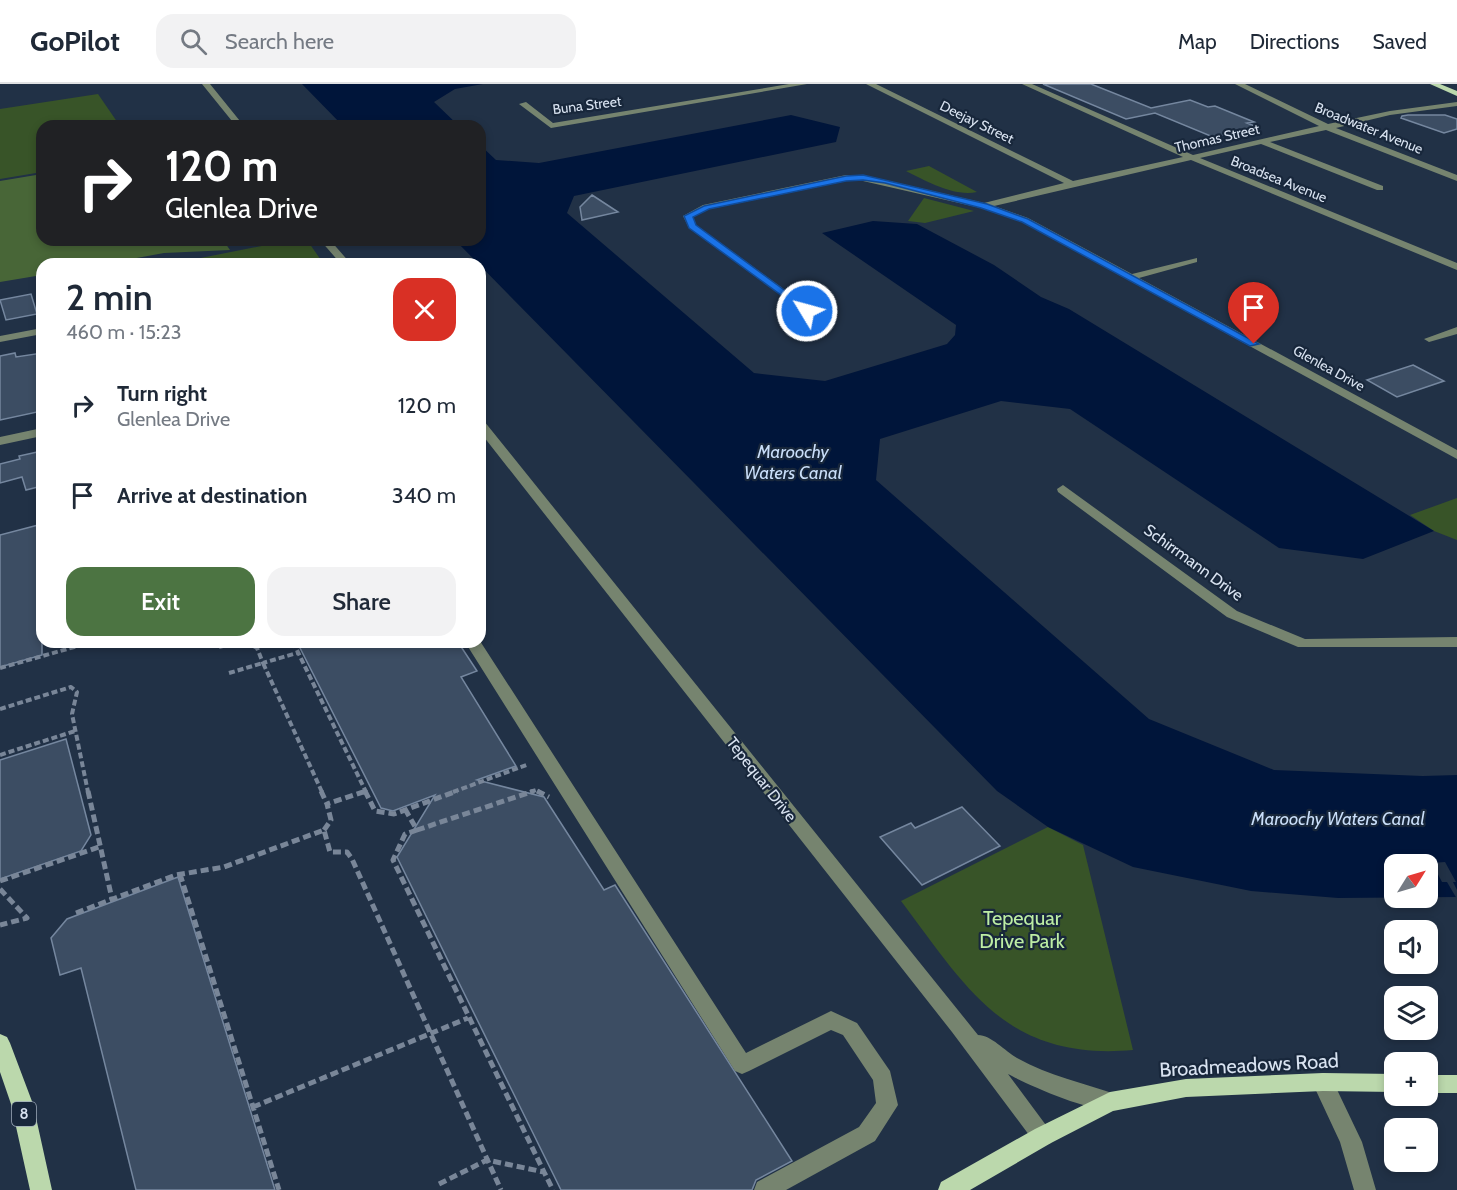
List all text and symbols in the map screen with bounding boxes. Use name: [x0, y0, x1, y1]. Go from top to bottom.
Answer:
search box: [156, 14, 576, 68]
text: GoPilot: [30, 24, 120, 58]
icon: search: [177, 25, 210, 58]
text: Search here: [225, 28, 334, 55]
text: Map: [1178, 29, 1217, 54]
text: Directions: [1250, 29, 1339, 54]
text: Saved: [1372, 29, 1427, 54]
street label: Buna Street: [552, 92, 623, 118]
street label: Deejay Street: [937, 96, 1017, 148]
street label: Broadwater Avenue: [1312, 98, 1426, 158]
street label: Thomas Street: [1173, 119, 1261, 157]
text: 120 m: [165, 140, 278, 192]
icon: right: [66, 144, 144, 222]
street label: Broadsea Avenue: [1228, 152, 1330, 206]
text: Glenlea Drive: [165, 192, 318, 225]
text: 2 min: [66, 275, 153, 319]
button: close: [393, 278, 456, 341]
position arrow: [775, 279, 839, 343]
pin: [1228, 282, 1279, 344]
icon: arrive: [1237, 291, 1270, 324]
text: 460 m · 15:23: [66, 320, 181, 344]
street label: Glenlea Drive: [1290, 341, 1368, 395]
text: Turn right: [117, 380, 207, 407]
icon: right: [66, 389, 99, 422]
text: 120 m: [398, 392, 456, 419]
text: Glenlea Drive: [117, 407, 230, 431]
water label: Maroochy Waters Canal: [744, 441, 843, 484]
icon: arrive: [66, 479, 99, 512]
text: Arrive at destination: [117, 482, 307, 509]
text: 340 m: [392, 482, 456, 509]
street label: Schirrmann Drive: [1140, 520, 1247, 605]
button: Exit: [66, 567, 255, 636]
button: Share: [267, 567, 456, 636]
street label: Tepequar Drive: [723, 733, 801, 825]
water label: Maroochy Waters Canal: [1250, 808, 1425, 830]
north arrow: [1384, 854, 1438, 908]
map controls: [1384, 854, 1438, 1172]
park label: Tepequar Drive Park: [979, 906, 1065, 953]
button: sound: [1384, 920, 1438, 974]
button: layers: [1384, 986, 1438, 1040]
street label: Broadmeadows Road: [1159, 1048, 1339, 1082]
button: +: [1384, 1052, 1438, 1106]
road number: 8: [12, 1102, 36, 1126]
button: −: [1384, 1118, 1438, 1172]

